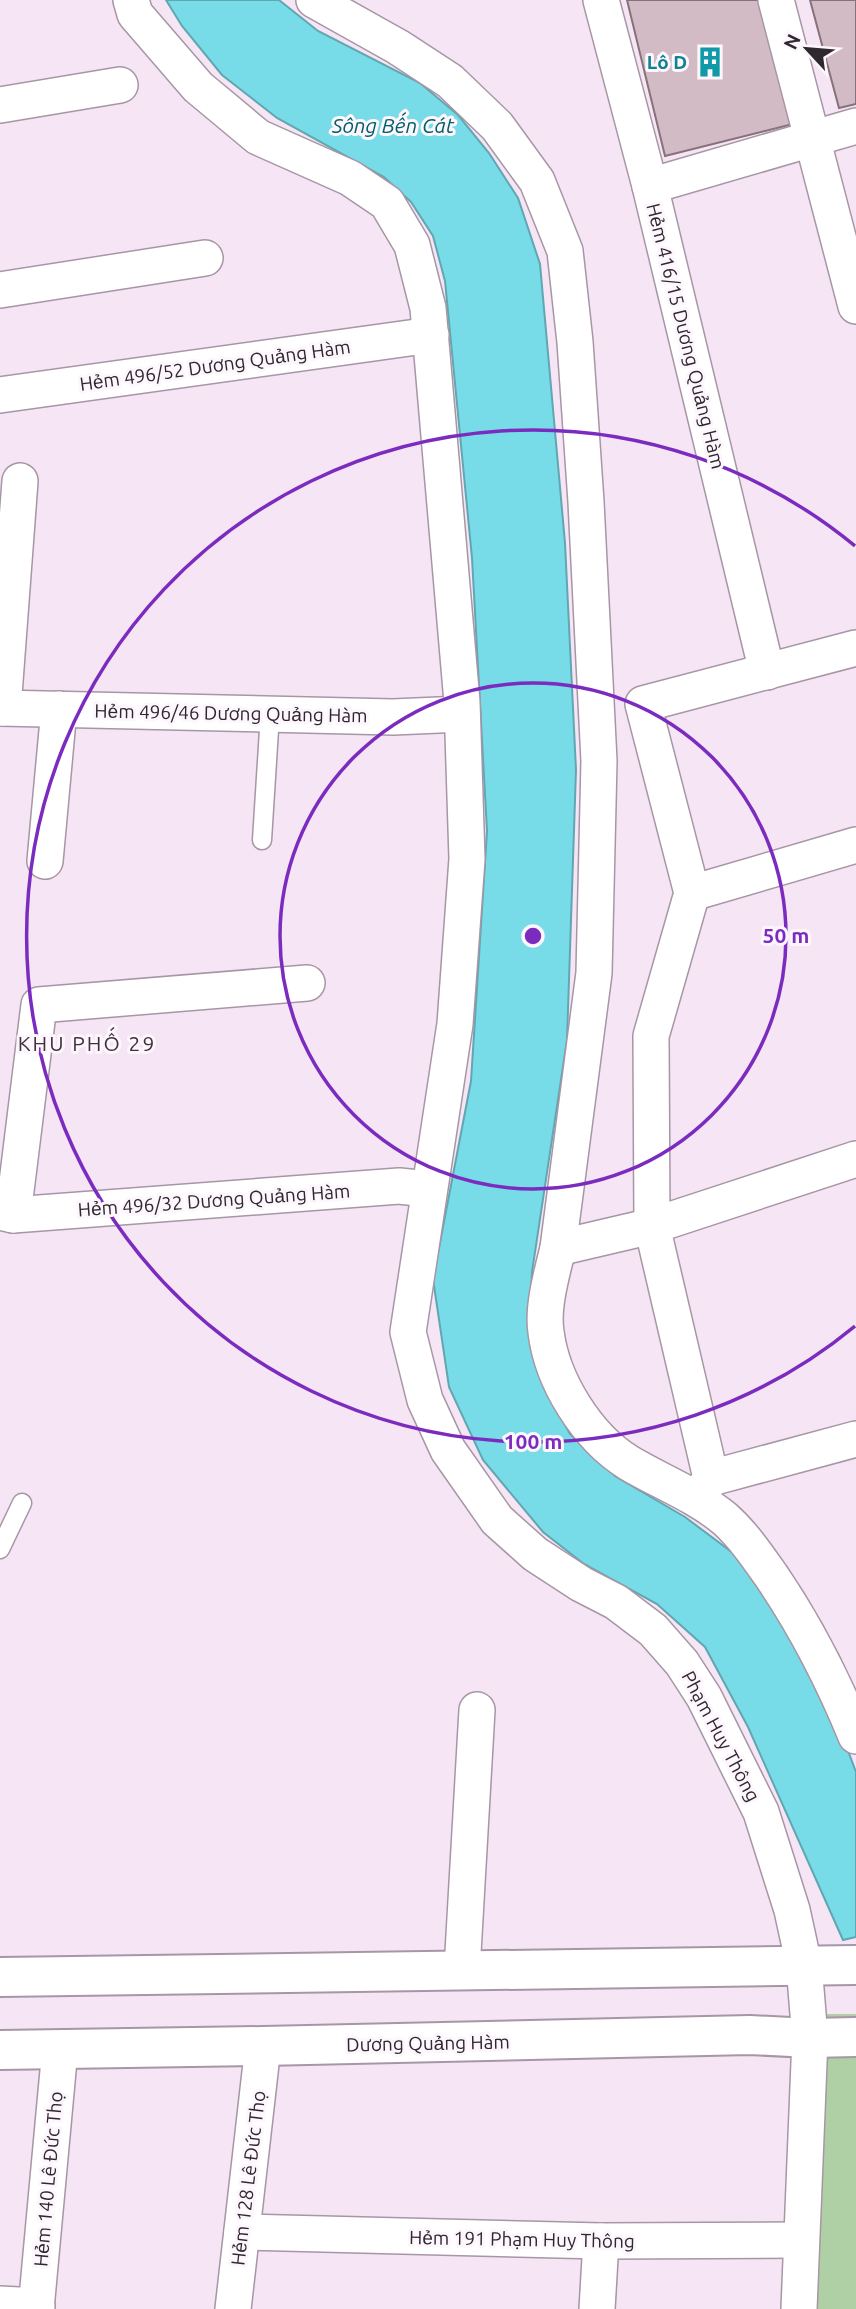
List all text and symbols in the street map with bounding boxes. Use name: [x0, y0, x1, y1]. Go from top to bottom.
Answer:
north arrow: [772, 14, 842, 84]
text: N: [779, 30, 805, 53]
building icon: Lô D: [693, 45, 727, 79]
place label: Lô D: [647, 51, 687, 73]
water label: Sông Bến Cát: [331, 111, 455, 137]
street label: Hẻm 416/15 Dương Quảng Hàm: [642, 201, 730, 471]
street label: Hẻm 496/52 Dương Quảng Hàm: [78, 335, 352, 395]
street label: Hẻm 496/46 Dương Quảng Hàm: [94, 700, 368, 726]
text: 50 m: [763, 923, 809, 947]
centre of rings: [521, 924, 545, 948]
district label: KHU PHỐ 29: [18, 1026, 156, 1055]
street label: Hẻm 496/32 Dương Quảng Hàm: [77, 1180, 351, 1220]
text: 100 m: [504, 1429, 562, 1453]
street label: Phạm Huy Thông: [677, 1667, 765, 1805]
street label: Dương Quảng Hàm: [346, 2031, 510, 2055]
street label: Hẻm 128 Lê Đức Thọ: [226, 2089, 270, 2267]
street label: Hẻm 140 Lê Đức Thọ: [29, 2090, 67, 2268]
street label: Hẻm 191 Phạm Huy Thông: [409, 2226, 635, 2252]

